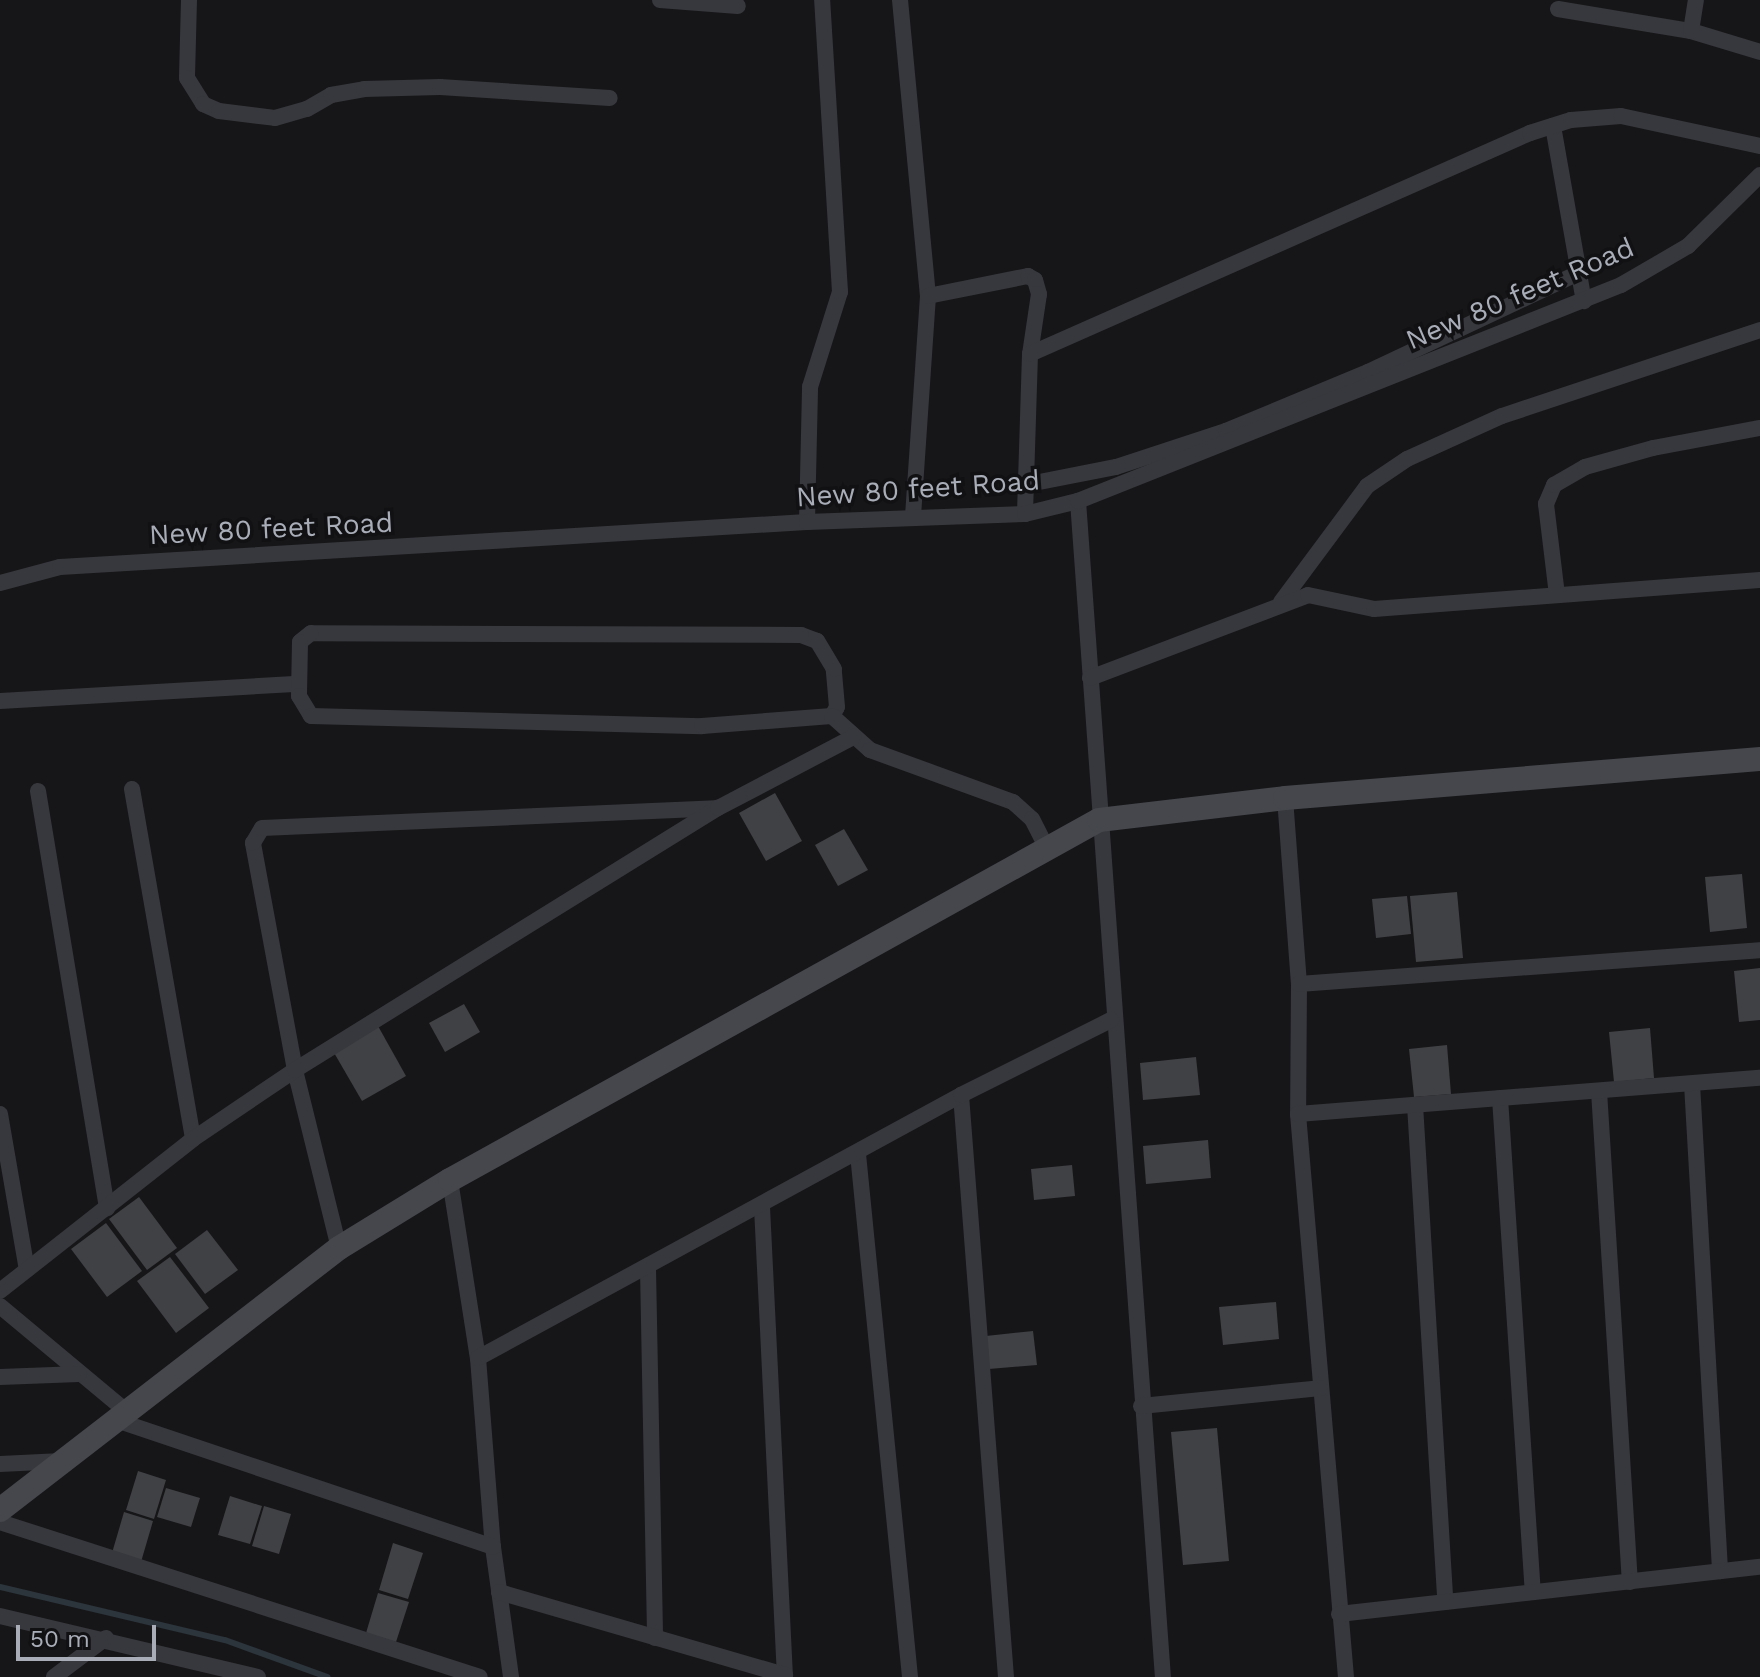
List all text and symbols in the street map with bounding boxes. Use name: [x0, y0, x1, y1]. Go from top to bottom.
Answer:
street label: New 80 feet Road: [1400, 231, 1640, 357]
street label: New 80 feet Road: [794, 464, 1042, 514]
street label: New 80 feet Road: [148, 506, 394, 552]
scale bar: [20, 1609, 160, 1659]
text: 50 m: [30, 1625, 90, 1653]

